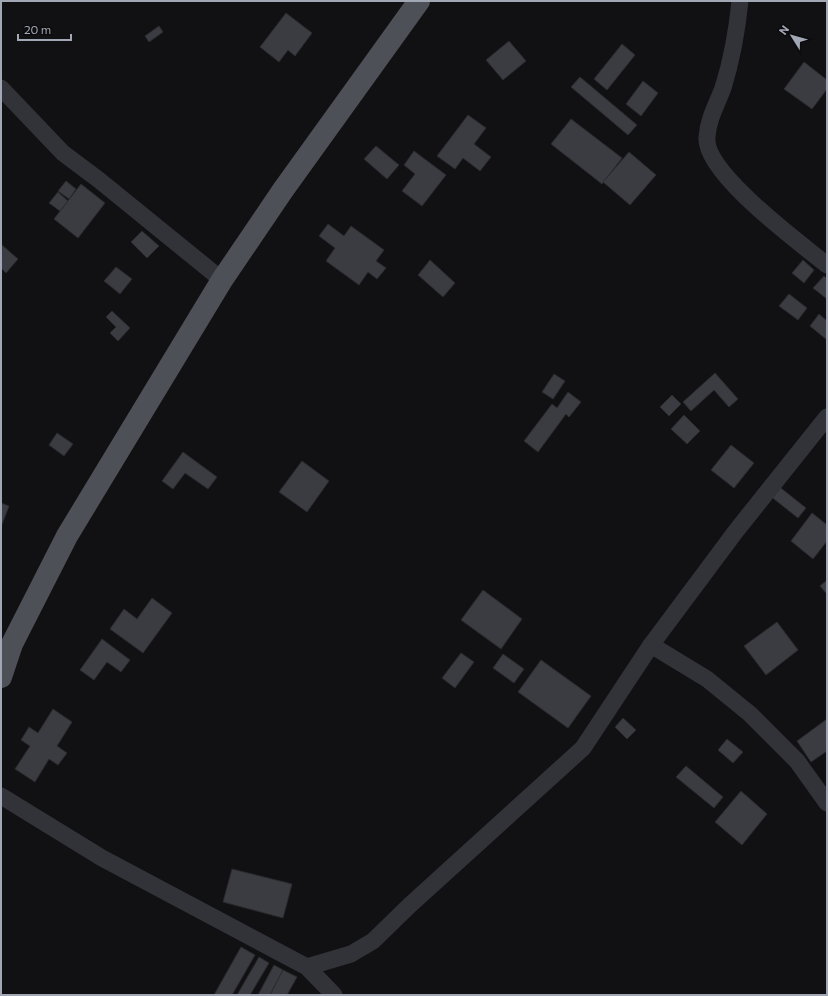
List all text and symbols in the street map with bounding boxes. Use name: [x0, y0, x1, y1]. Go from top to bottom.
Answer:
scale bar: [18, 16, 71, 42]
north arrow: [772, 16, 812, 56]
text: 20 m: [24, 22, 51, 36]
text: N: [776, 22, 791, 37]

